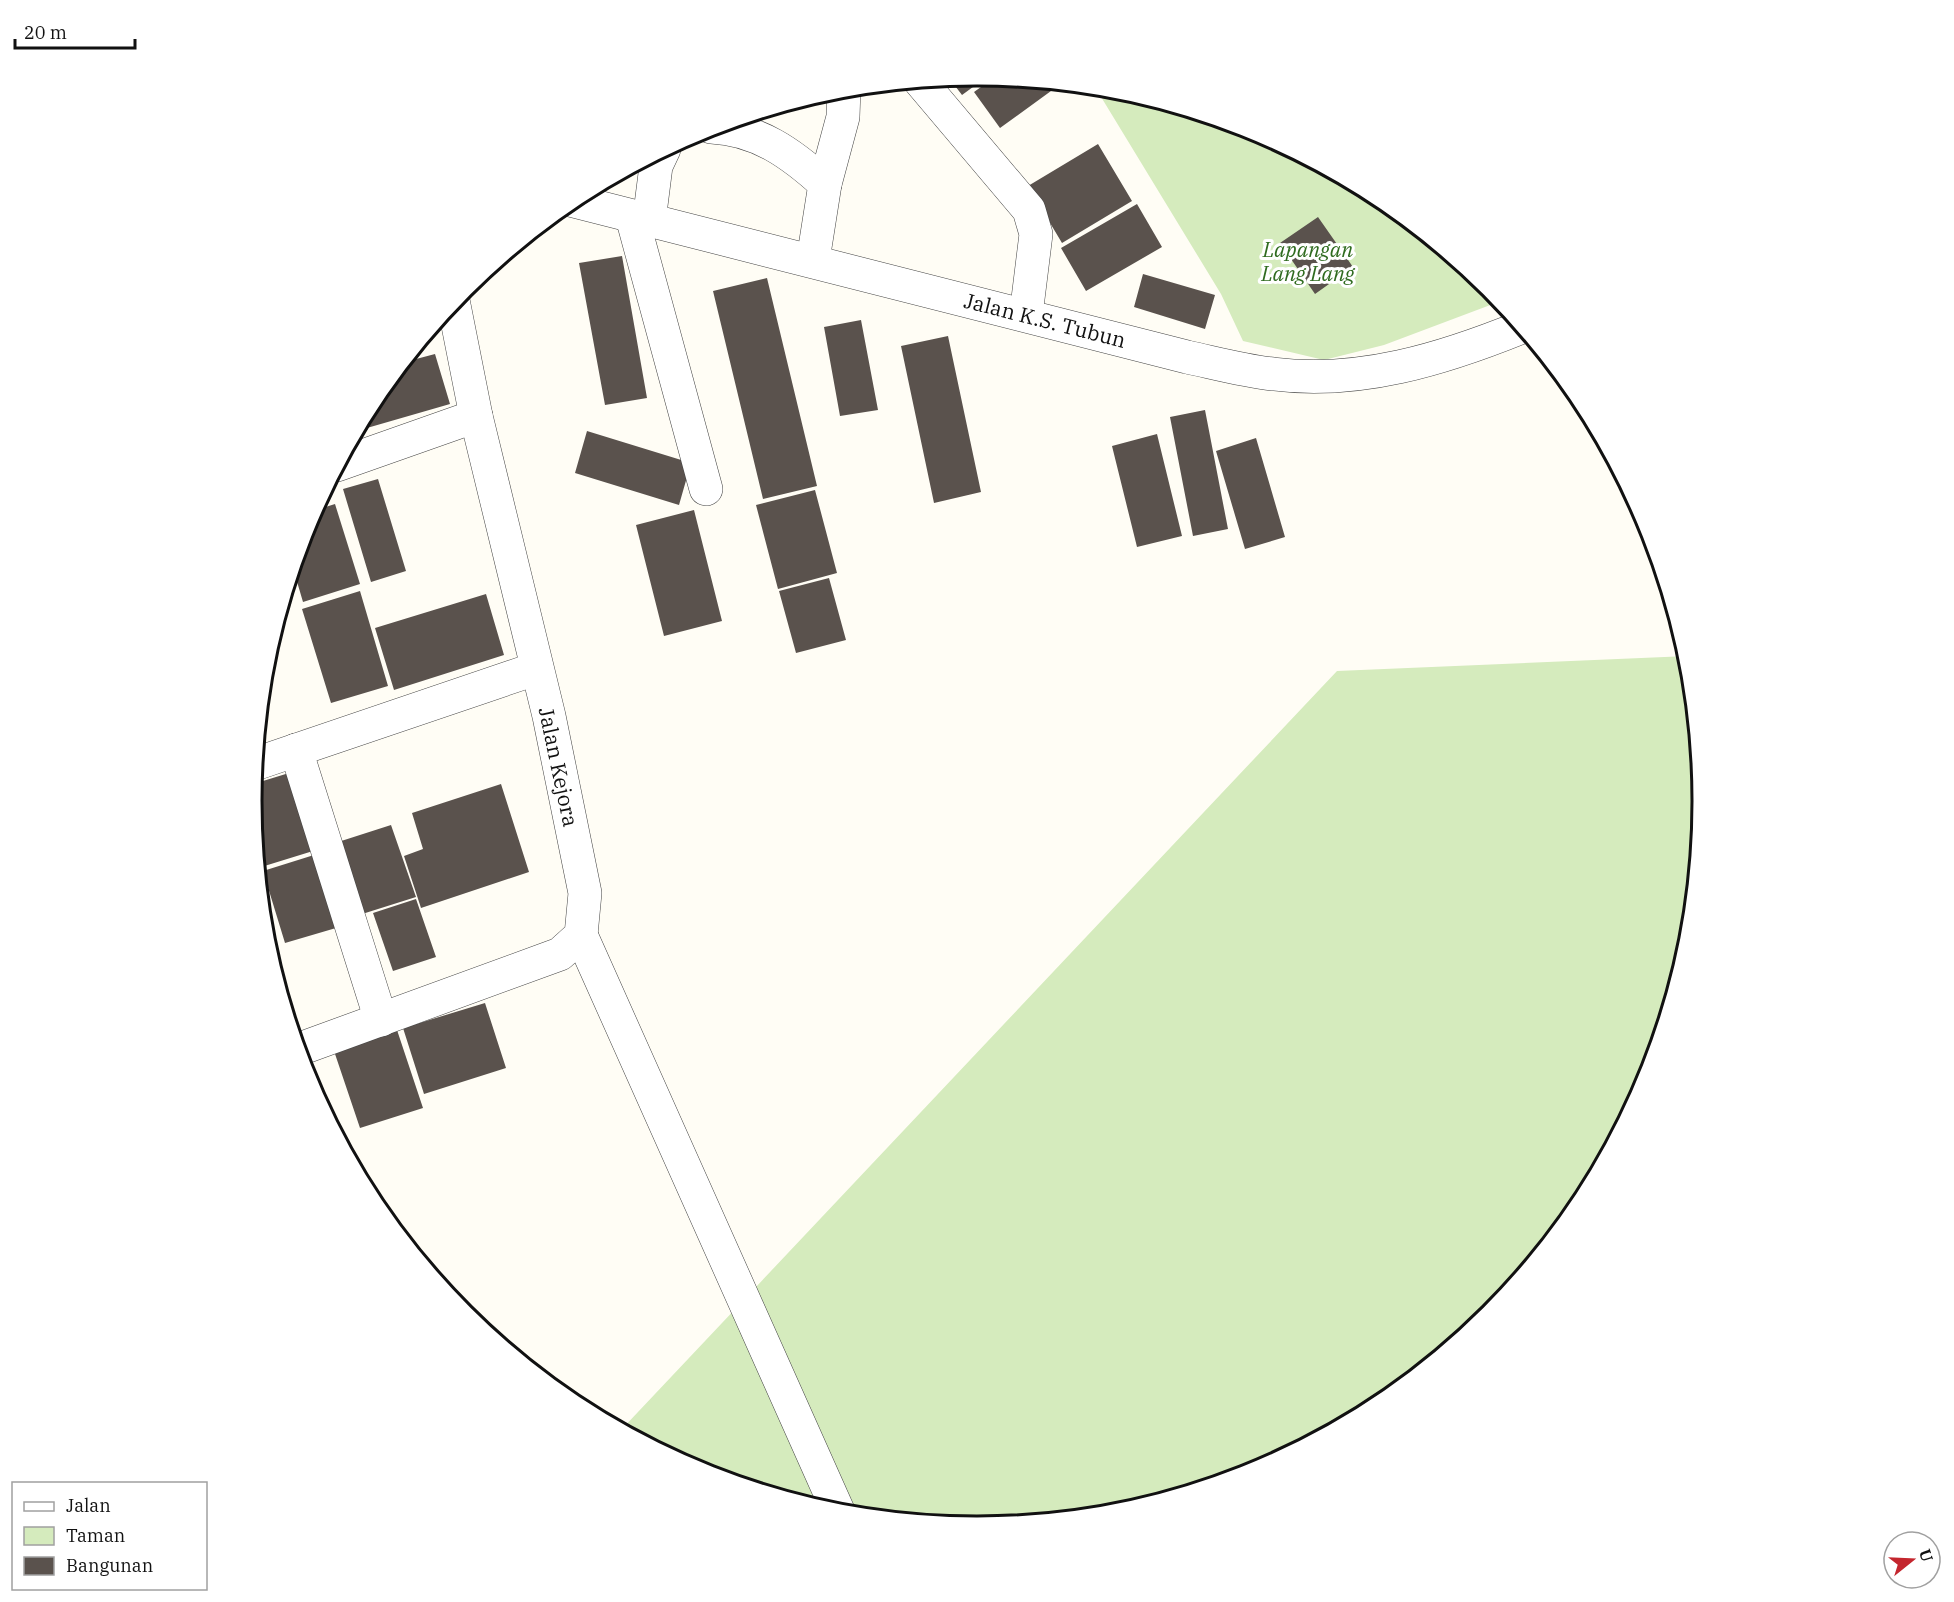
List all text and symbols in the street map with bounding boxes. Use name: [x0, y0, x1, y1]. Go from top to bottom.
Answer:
scale bar: [15, 12, 135, 50]
text: 20 m: [24, 21, 67, 44]
park label: Lapangan Lang Lang: [1260, 235, 1356, 287]
street label: Jalan K.S. Tubun: [961, 286, 1129, 354]
street label: Jalan Kejora: [533, 704, 585, 829]
legend: [12, 1482, 207, 1590]
text: Jalan: [66, 1494, 111, 1517]
text: Taman: [66, 1524, 125, 1547]
north arrow: [1882, 1530, 1942, 1590]
text: U: [1915, 1546, 1938, 1564]
text: Bangunan: [66, 1554, 153, 1577]

